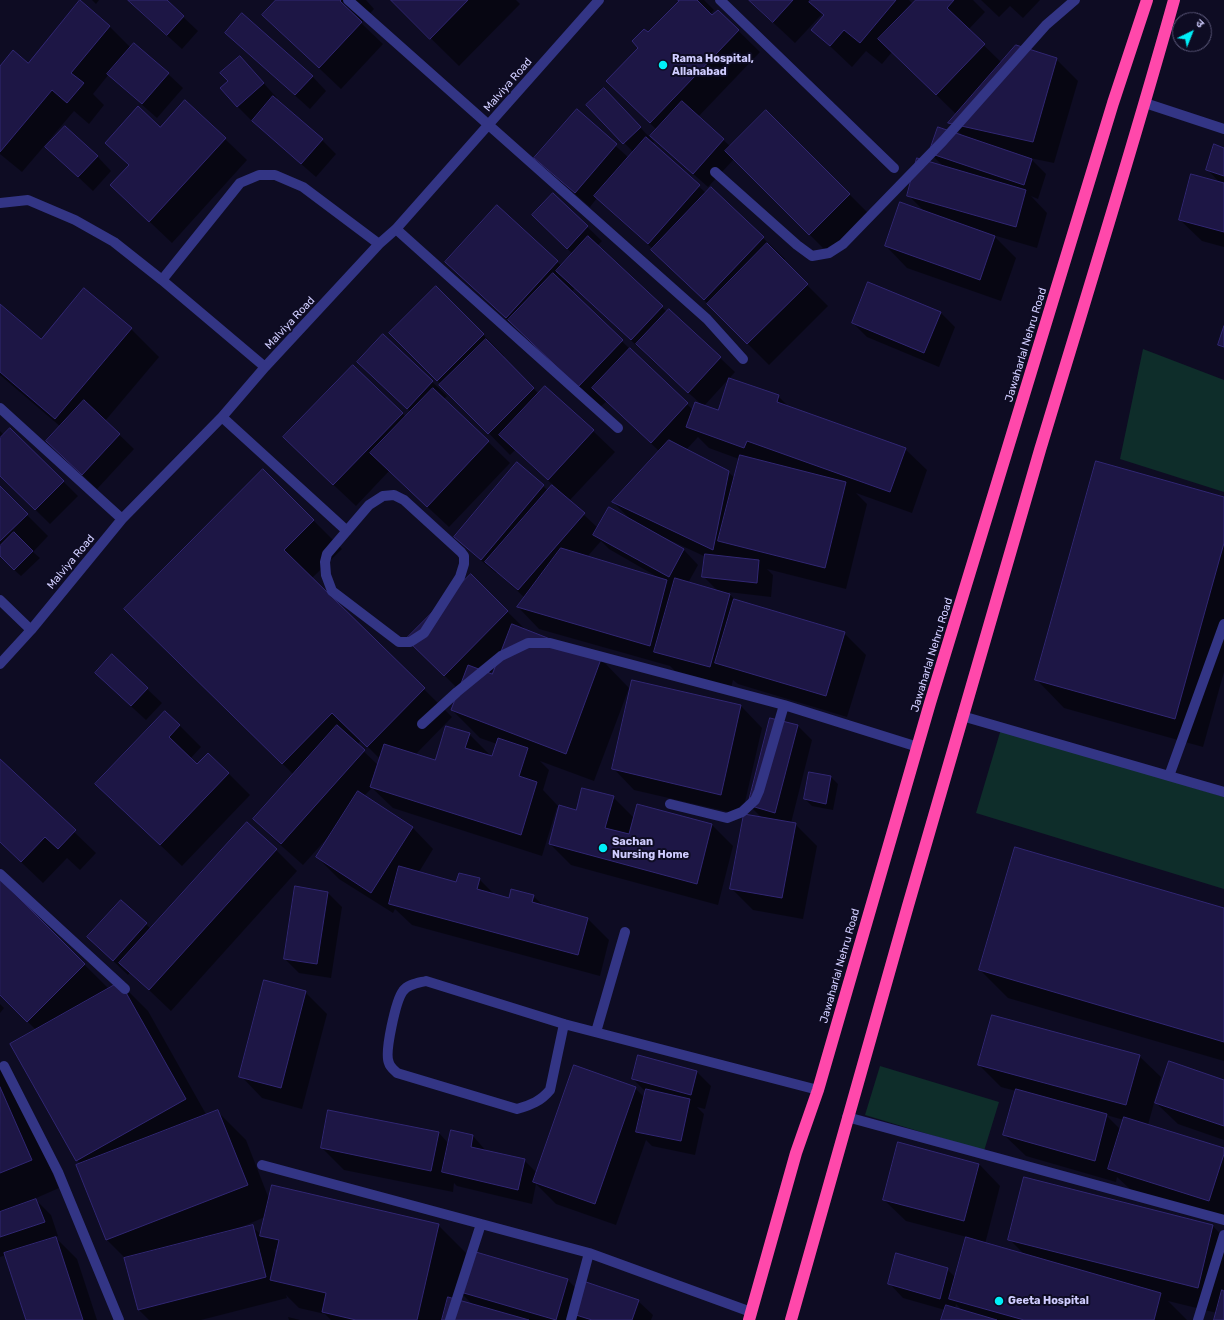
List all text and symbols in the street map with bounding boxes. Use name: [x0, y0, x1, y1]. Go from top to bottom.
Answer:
north arrow: [1172, 12, 1212, 52]
text: उ: [1193, 17, 1207, 31]
place label: Rama Hospital, Allahabad: [672, 52, 754, 78]
street label: Malviya Road: [481, 55, 535, 115]
marker: Rama Hospital, Allahabad: [657, 59, 669, 71]
street label: Jawaharlal Nehru Road: [1002, 286, 1050, 404]
street label: Malviya Road: [262, 294, 318, 352]
street label: Malviya Road: [44, 532, 98, 592]
street label: Jawaharlal Nehru Road: [908, 596, 956, 714]
place label: Sachan Nursing Home: [612, 835, 689, 861]
marker: Sachan Nursing Home: [597, 842, 609, 854]
street label: Jawaharlal Nehru Road: [817, 907, 863, 1025]
place label: Geeta Hospital: [1008, 1294, 1089, 1308]
marker: Geeta Hospital: [993, 1295, 1005, 1307]

